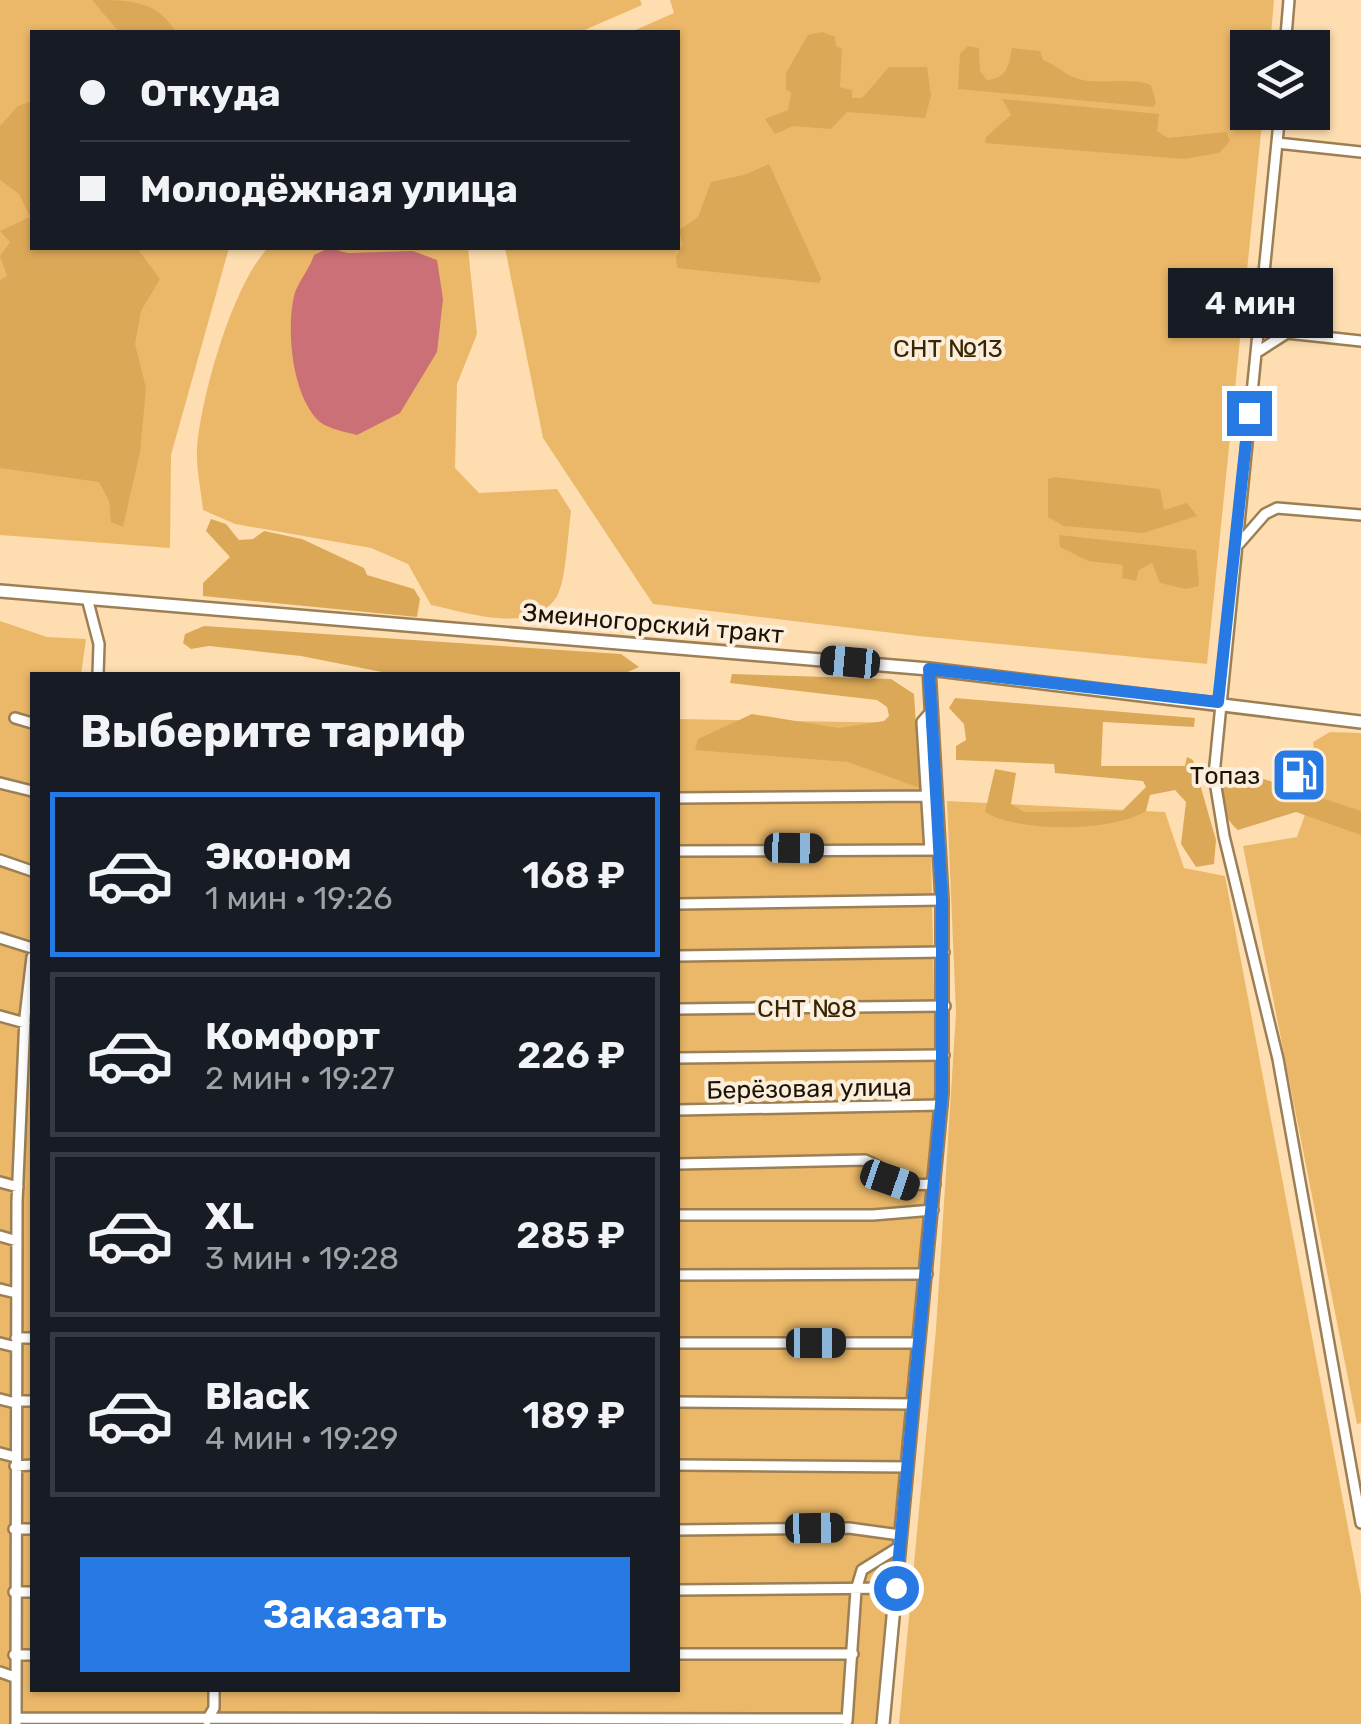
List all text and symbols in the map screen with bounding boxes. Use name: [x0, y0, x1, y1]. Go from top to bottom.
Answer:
map controls: [1230, 30, 1330, 130]
button: layers: [1230, 30, 1330, 130]
text: Откуда: [140, 70, 281, 116]
text: Молодёжная улица: [140, 166, 518, 212]
callout: 4 мин: [1166, 268, 1332, 338]
text: 4 мин: [1205, 284, 1296, 322]
park label: СНТ №13: [893, 334, 1003, 363]
route end: [1227, 391, 1272, 436]
street label: Змеиногорский тракт: [521, 598, 785, 649]
car: [819, 644, 881, 680]
text: Выберите тариф: [80, 705, 466, 758]
fuel station icon: Топаз: [1269, 745, 1329, 805]
place label: Топаз: [1190, 761, 1260, 790]
icon: car: [85, 830, 175, 920]
car: [764, 832, 824, 864]
text: Эконом: [205, 833, 352, 879]
text: 168 ₽: [522, 852, 625, 898]
text: 1 мин · 19:26: [205, 879, 393, 917]
park label: СНТ №8: [757, 994, 857, 1023]
icon: car: [85, 1010, 175, 1100]
text: Комфорт: [205, 1013, 380, 1059]
text: 226 ₽: [517, 1032, 625, 1078]
text: 2 мин · 19:27: [205, 1059, 395, 1097]
street label: Берёзовая улица: [706, 1072, 912, 1105]
car: [857, 1156, 923, 1204]
icon: car: [85, 1190, 175, 1280]
text: XL: [205, 1193, 254, 1239]
text: 285 ₽: [516, 1212, 625, 1258]
text: 3 мин · 19:28: [205, 1239, 399, 1277]
car: [786, 1328, 846, 1358]
icon: car: [85, 1370, 175, 1460]
text: Black: [205, 1373, 310, 1419]
text: 189 ₽: [522, 1392, 625, 1438]
text: 4 мин · 19:29: [205, 1419, 398, 1457]
car: [785, 1512, 845, 1544]
button: Заказать: [80, 1557, 630, 1672]
route start: [874, 1566, 919, 1611]

